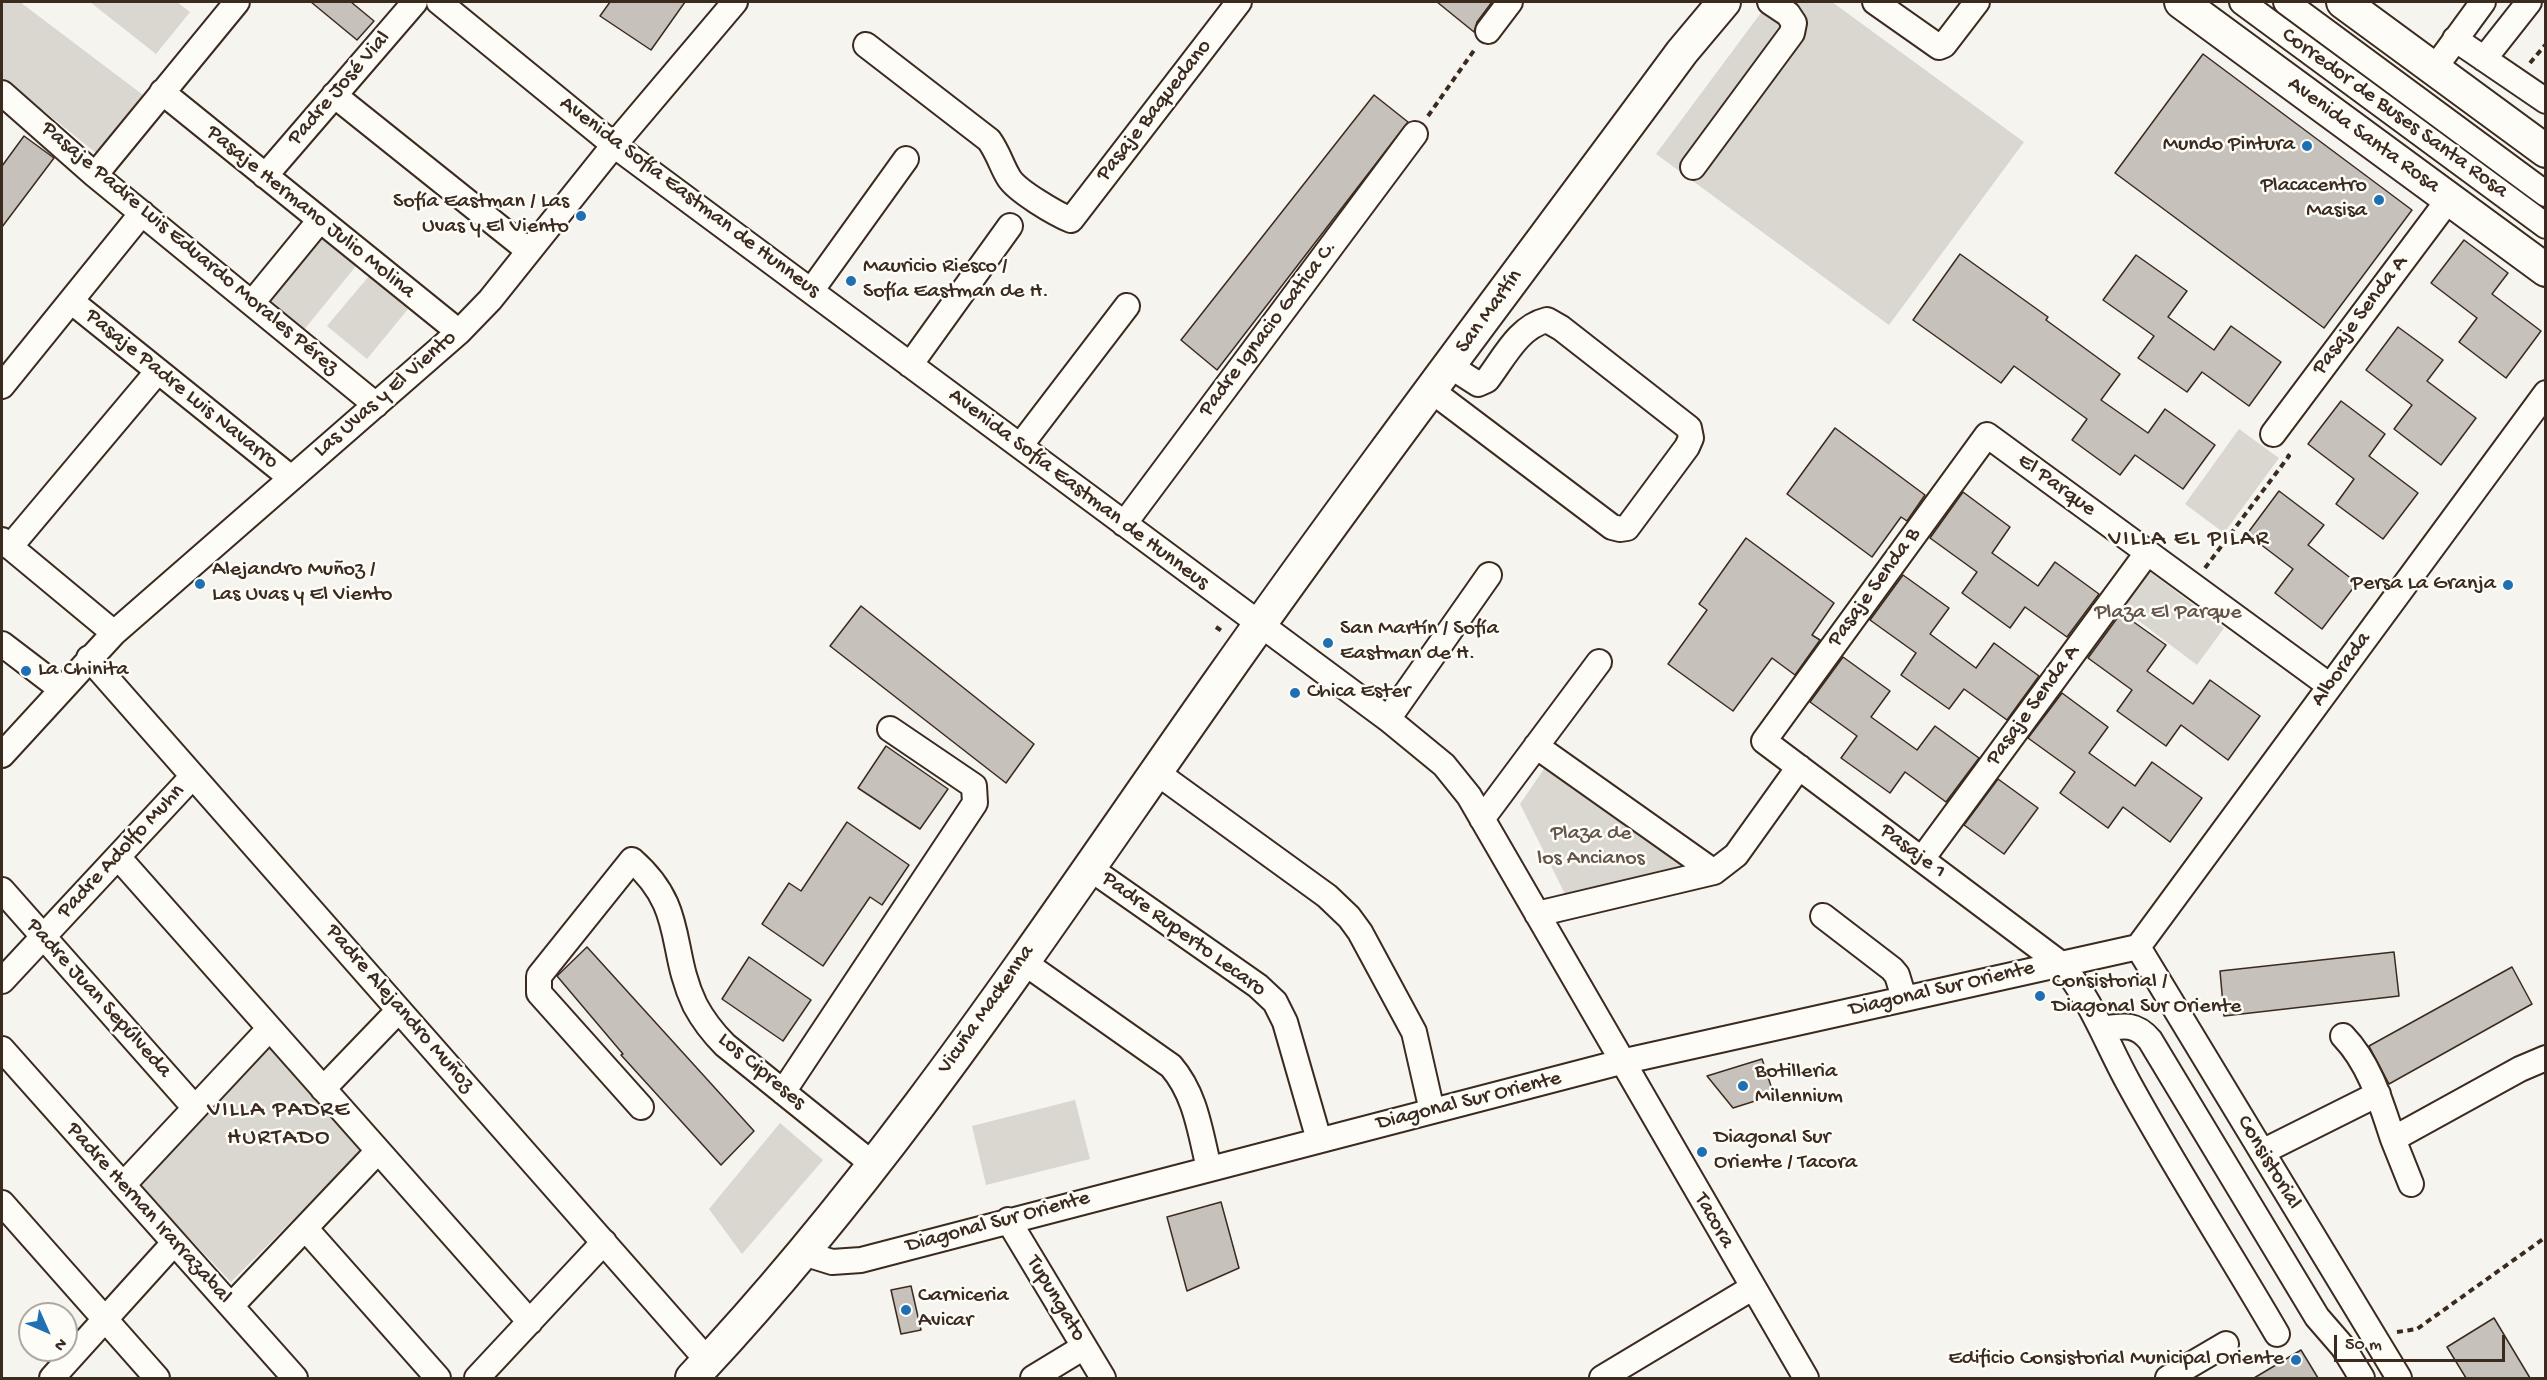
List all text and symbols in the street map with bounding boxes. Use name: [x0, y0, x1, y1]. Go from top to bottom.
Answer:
street label: Corredor de Buses Santa Rosa: [2275, 23, 2513, 205]
street label: Padre José Vial: [283, 26, 397, 152]
street label: Pasaje Baquedano: [1091, 35, 1219, 187]
street label: Avenida Santa Rosa: [2282, 72, 2444, 200]
street label: Avenida Sofía Eastman de Hunneus: [553, 91, 825, 305]
street label: Pasaje Padre Luis Eduardo Morales Pérez: [35, 117, 343, 381]
street label: Pasaje Hermano Julio Molina: [200, 120, 420, 306]
place label: Mundo Pintura: [2163, 133, 2295, 159]
marker: Mundo Pintura: [2300, 139, 2314, 153]
place label: Placacentro Masisa: [2261, 174, 2367, 226]
place label: Sofía Eastman / Las Uvas y El Viento: [393, 190, 569, 242]
marker: Placacentro Masisa: [2372, 193, 2386, 207]
marker: Sofía Eastman / Las Uvas y El Viento: [574, 209, 588, 223]
street label: Padre Ignacio Gatica C.: [1194, 235, 1344, 423]
street label: Pasaje Senda A: [2307, 251, 2415, 381]
place label: Mauricio Riesco / Sofía Eastman de H.: [863, 255, 1049, 306]
street label: San Martín: [1451, 265, 1529, 359]
marker: Mauricio Riesco / Sofía Eastman de H.: [844, 274, 858, 288]
street label: Pasaje Padre Luis Navarro: [79, 304, 283, 476]
street label: Las Uvas y El Viento: [309, 326, 463, 464]
street label: Avenida Sofía Eastman de Hunneus: [942, 383, 1214, 597]
street label: El Parque: [2012, 449, 2100, 523]
street label: Pasaje Senda B: [1823, 523, 1927, 653]
district label: VILLA EL PILAR: [2108, 526, 2270, 554]
place label: Alejandro Muñoz / Las Uvas y El Viento: [212, 558, 393, 610]
place label: Persa La Granja: [2351, 572, 2496, 598]
marker: Alejandro Muñoz / Las Uvas y El Viento: [193, 577, 207, 591]
marker: Persa La Granja: [2501, 578, 2515, 592]
park label: Plaza El Parque: [2094, 601, 2242, 627]
place label: San Martín / Sofía Eastman de H.: [1340, 617, 1499, 668]
street label: Alborada: [2306, 627, 2378, 713]
marker: San Martín / Sofía Eastman de H.: [1321, 636, 1335, 650]
street label: Pasaje Senda A: [1981, 640, 2087, 772]
place label: La Chinita: [38, 658, 128, 684]
marker: La Chinita: [19, 664, 33, 678]
place label: Chica Ester: [1307, 680, 1410, 706]
marker: Chica Ester: [1288, 686, 1302, 700]
street label: Padre Adolfo Muhn: [53, 779, 191, 925]
street label: Pasaje 1: [1874, 818, 1950, 886]
park label: Plaza de los Ancianos: [1537, 822, 1645, 873]
street label: Padre Ruperto Lecaro: [1095, 866, 1271, 1004]
street label: Padre Juan Sepúlveda: [20, 914, 176, 1084]
street label: Padre Alejandro Muñoz: [319, 919, 479, 1099]
street label: Vicuña Mackenna: [933, 940, 1041, 1080]
street label: Diagonal Sur Oriente: [1847, 956, 2037, 1024]
place label: Consistorial / Diagonal Sur Oriente: [2052, 970, 2241, 1022]
marker: Consistorial / Diagonal Sur Oriente: [2033, 989, 2047, 1003]
street label: Los Cipreses: [712, 1027, 810, 1117]
place label: Botilleria Milennium: [1755, 1060, 1843, 1112]
street label: Diagonal Sur Oriente: [1374, 1066, 1564, 1138]
marker: Botilleria Milennium: [1736, 1079, 1750, 1093]
district label: VILLA PADRE HURTADO: [207, 1097, 351, 1153]
street label: Consistorial: [2230, 1111, 2306, 1215]
street label: Padre Hernan Irarrazabal: [59, 1118, 237, 1310]
place label: Diagonal Sur Oriente / Tacora: [1714, 1126, 1857, 1178]
marker: Diagonal Sur Oriente / Tacora: [1695, 1145, 1709, 1159]
street label: Diagonal Sur Oriente: [903, 1186, 1093, 1260]
street label: Tacora: [1687, 1189, 1739, 1253]
street label: Tupungato: [1019, 1251, 1091, 1347]
place label: Carniceria Avicar: [918, 1284, 1009, 1336]
north arrow: [18, 1302, 78, 1362]
marker: Carniceria Avicar: [899, 1303, 913, 1317]
scale bar: [2337, 1323, 2508, 1361]
text: N: [49, 1333, 70, 1354]
text: 50 m: [2345, 1335, 2382, 1356]
place label: Edificio Consistorial Municipal Oriente: [1948, 1347, 2284, 1373]
marker: Edificio Consistorial Municipal Oriente: [2289, 1353, 2303, 1367]

